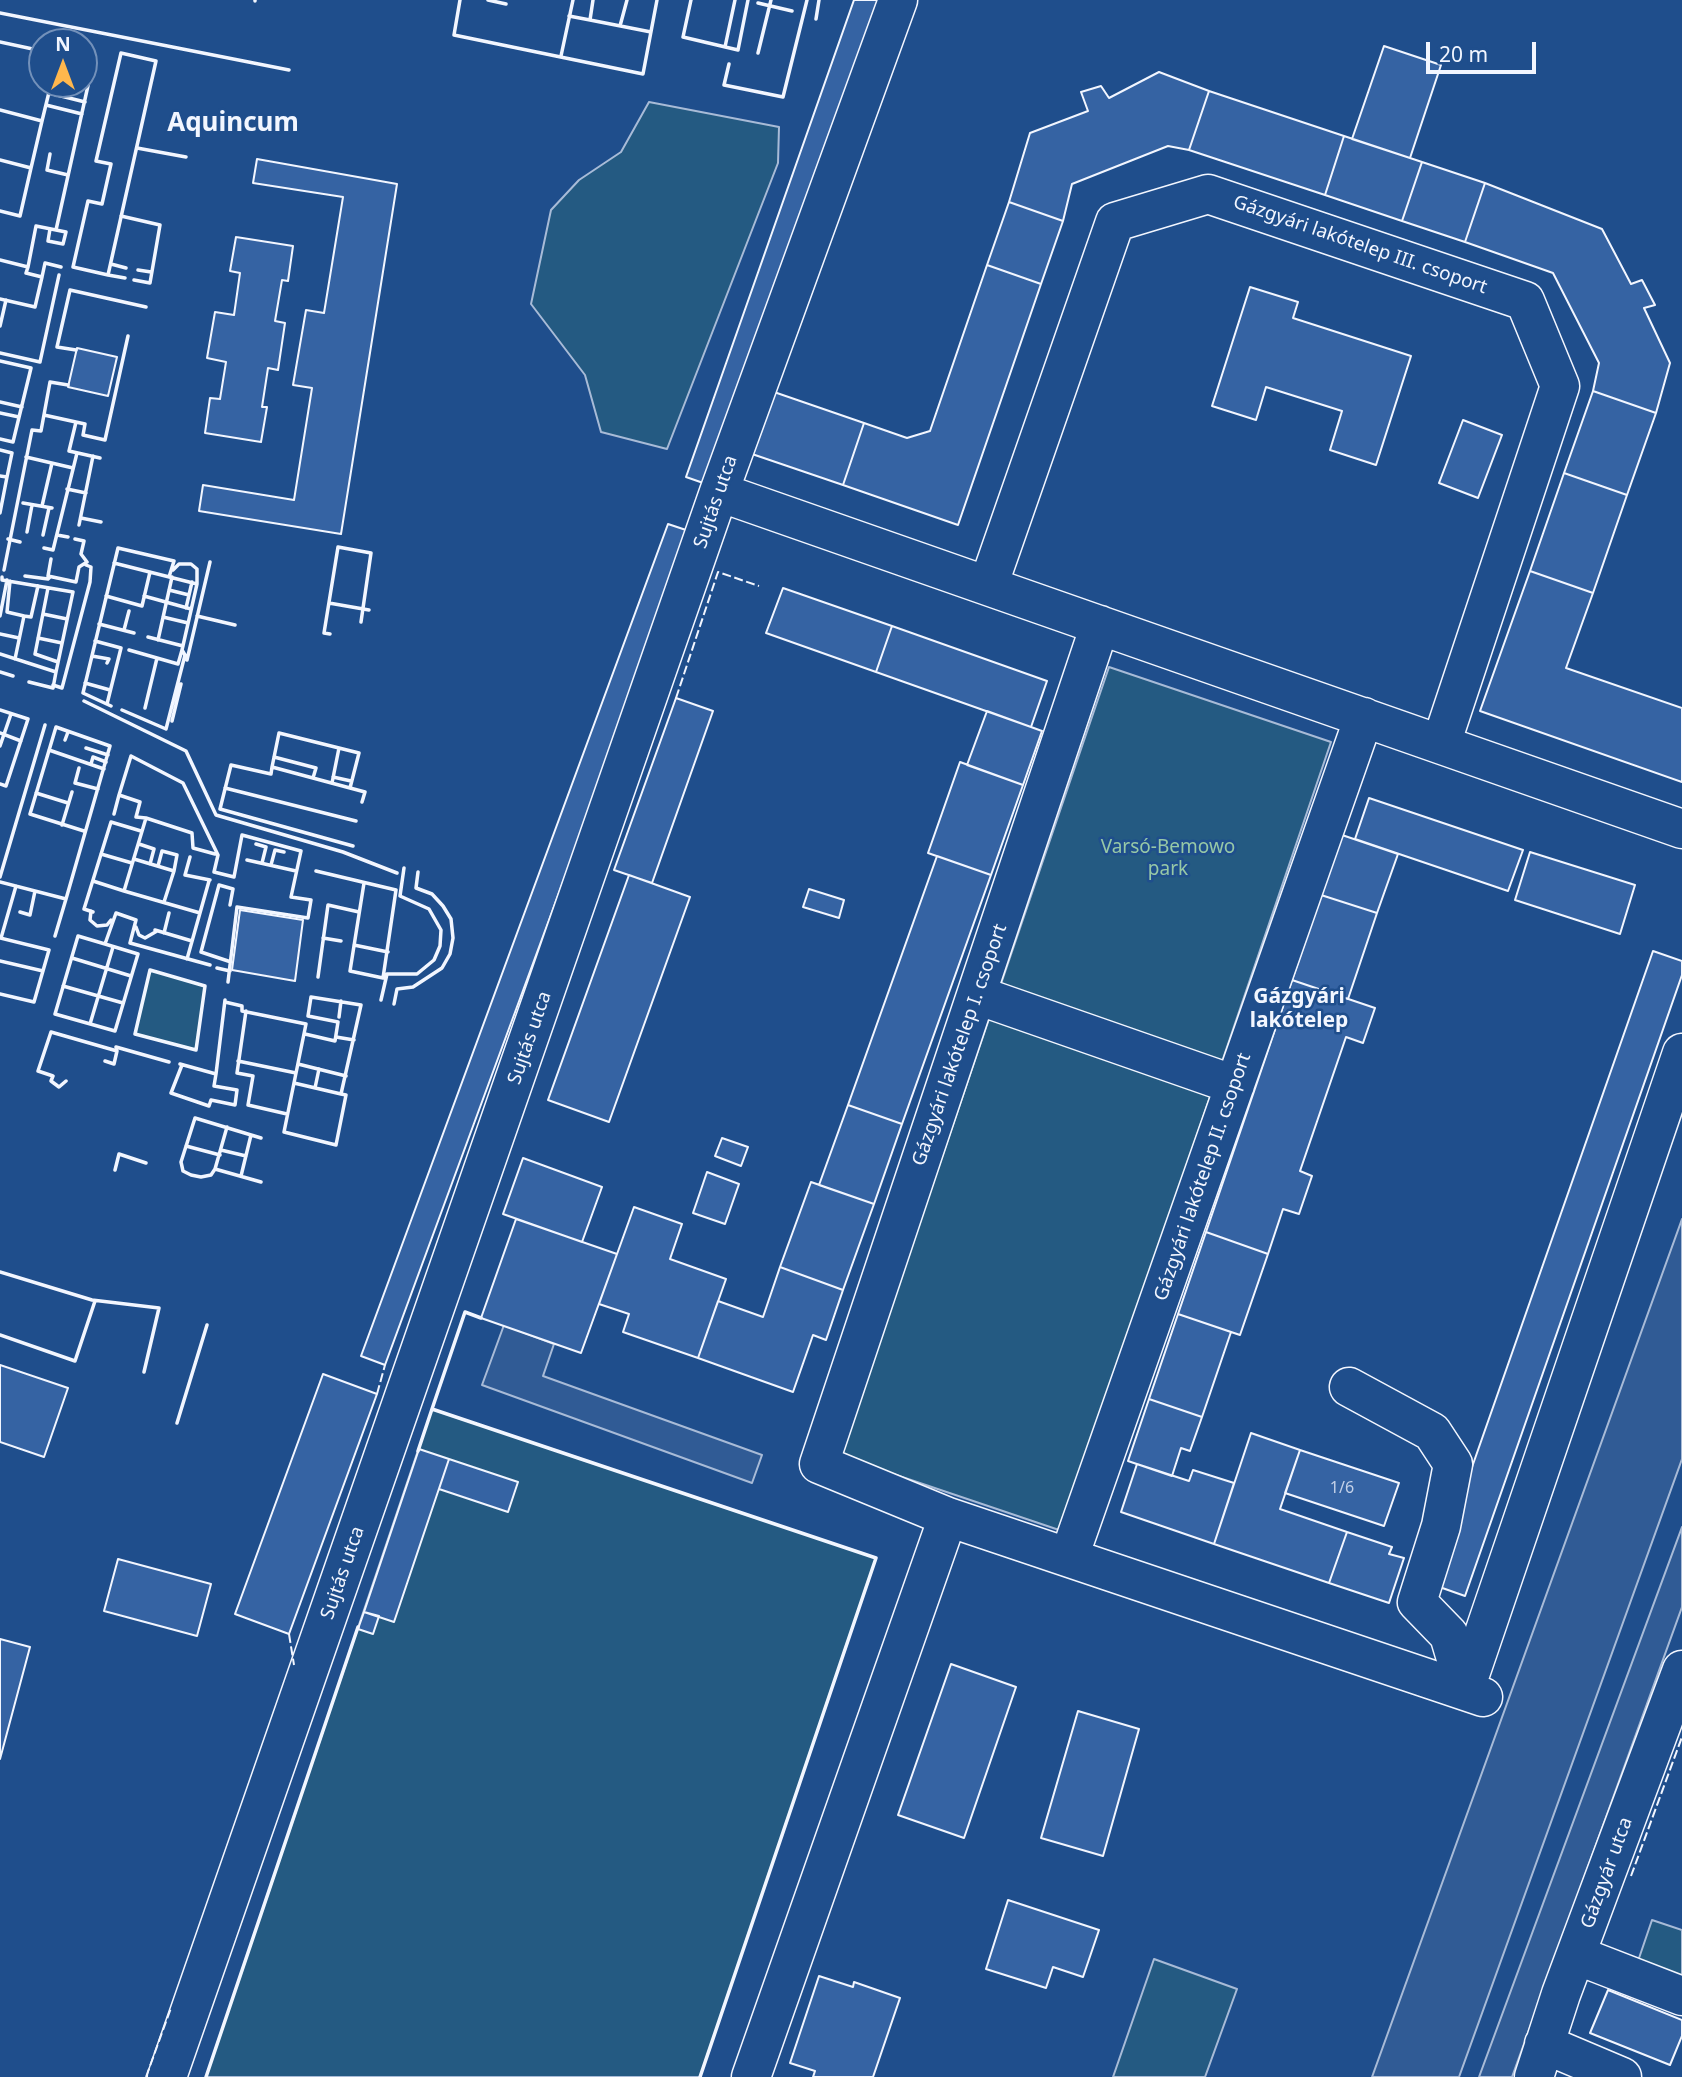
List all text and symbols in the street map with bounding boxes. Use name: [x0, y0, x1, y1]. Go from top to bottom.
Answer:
north arrow: [28, 28, 98, 98]
scale bar: [1430, 28, 1540, 72]
text: N: [55, 31, 71, 57]
text: 20 m: [1439, 40, 1488, 68]
district label: Aquincum: [167, 108, 299, 140]
street label: Gázgyári lakótelep III. csoport: [1230, 191, 1490, 299]
street label: Sujtás utca: [689, 452, 743, 552]
park label: Varsó-Bemowo park: [1101, 837, 1235, 881]
street label: Gázgyári lakótelep I. csoport: [908, 921, 1012, 1169]
district label: Gázgyári lakótelep: [1250, 984, 1348, 1034]
street label: Sujtás utca: [503, 988, 557, 1088]
street label: Gázgyári lakótelep II. csoport: [1150, 1050, 1256, 1304]
house number: 1/6: [1330, 1478, 1354, 1498]
street label: Sujtás utca: [316, 1523, 370, 1623]
street label: Gázgyár utca: [1576, 1814, 1638, 1932]

